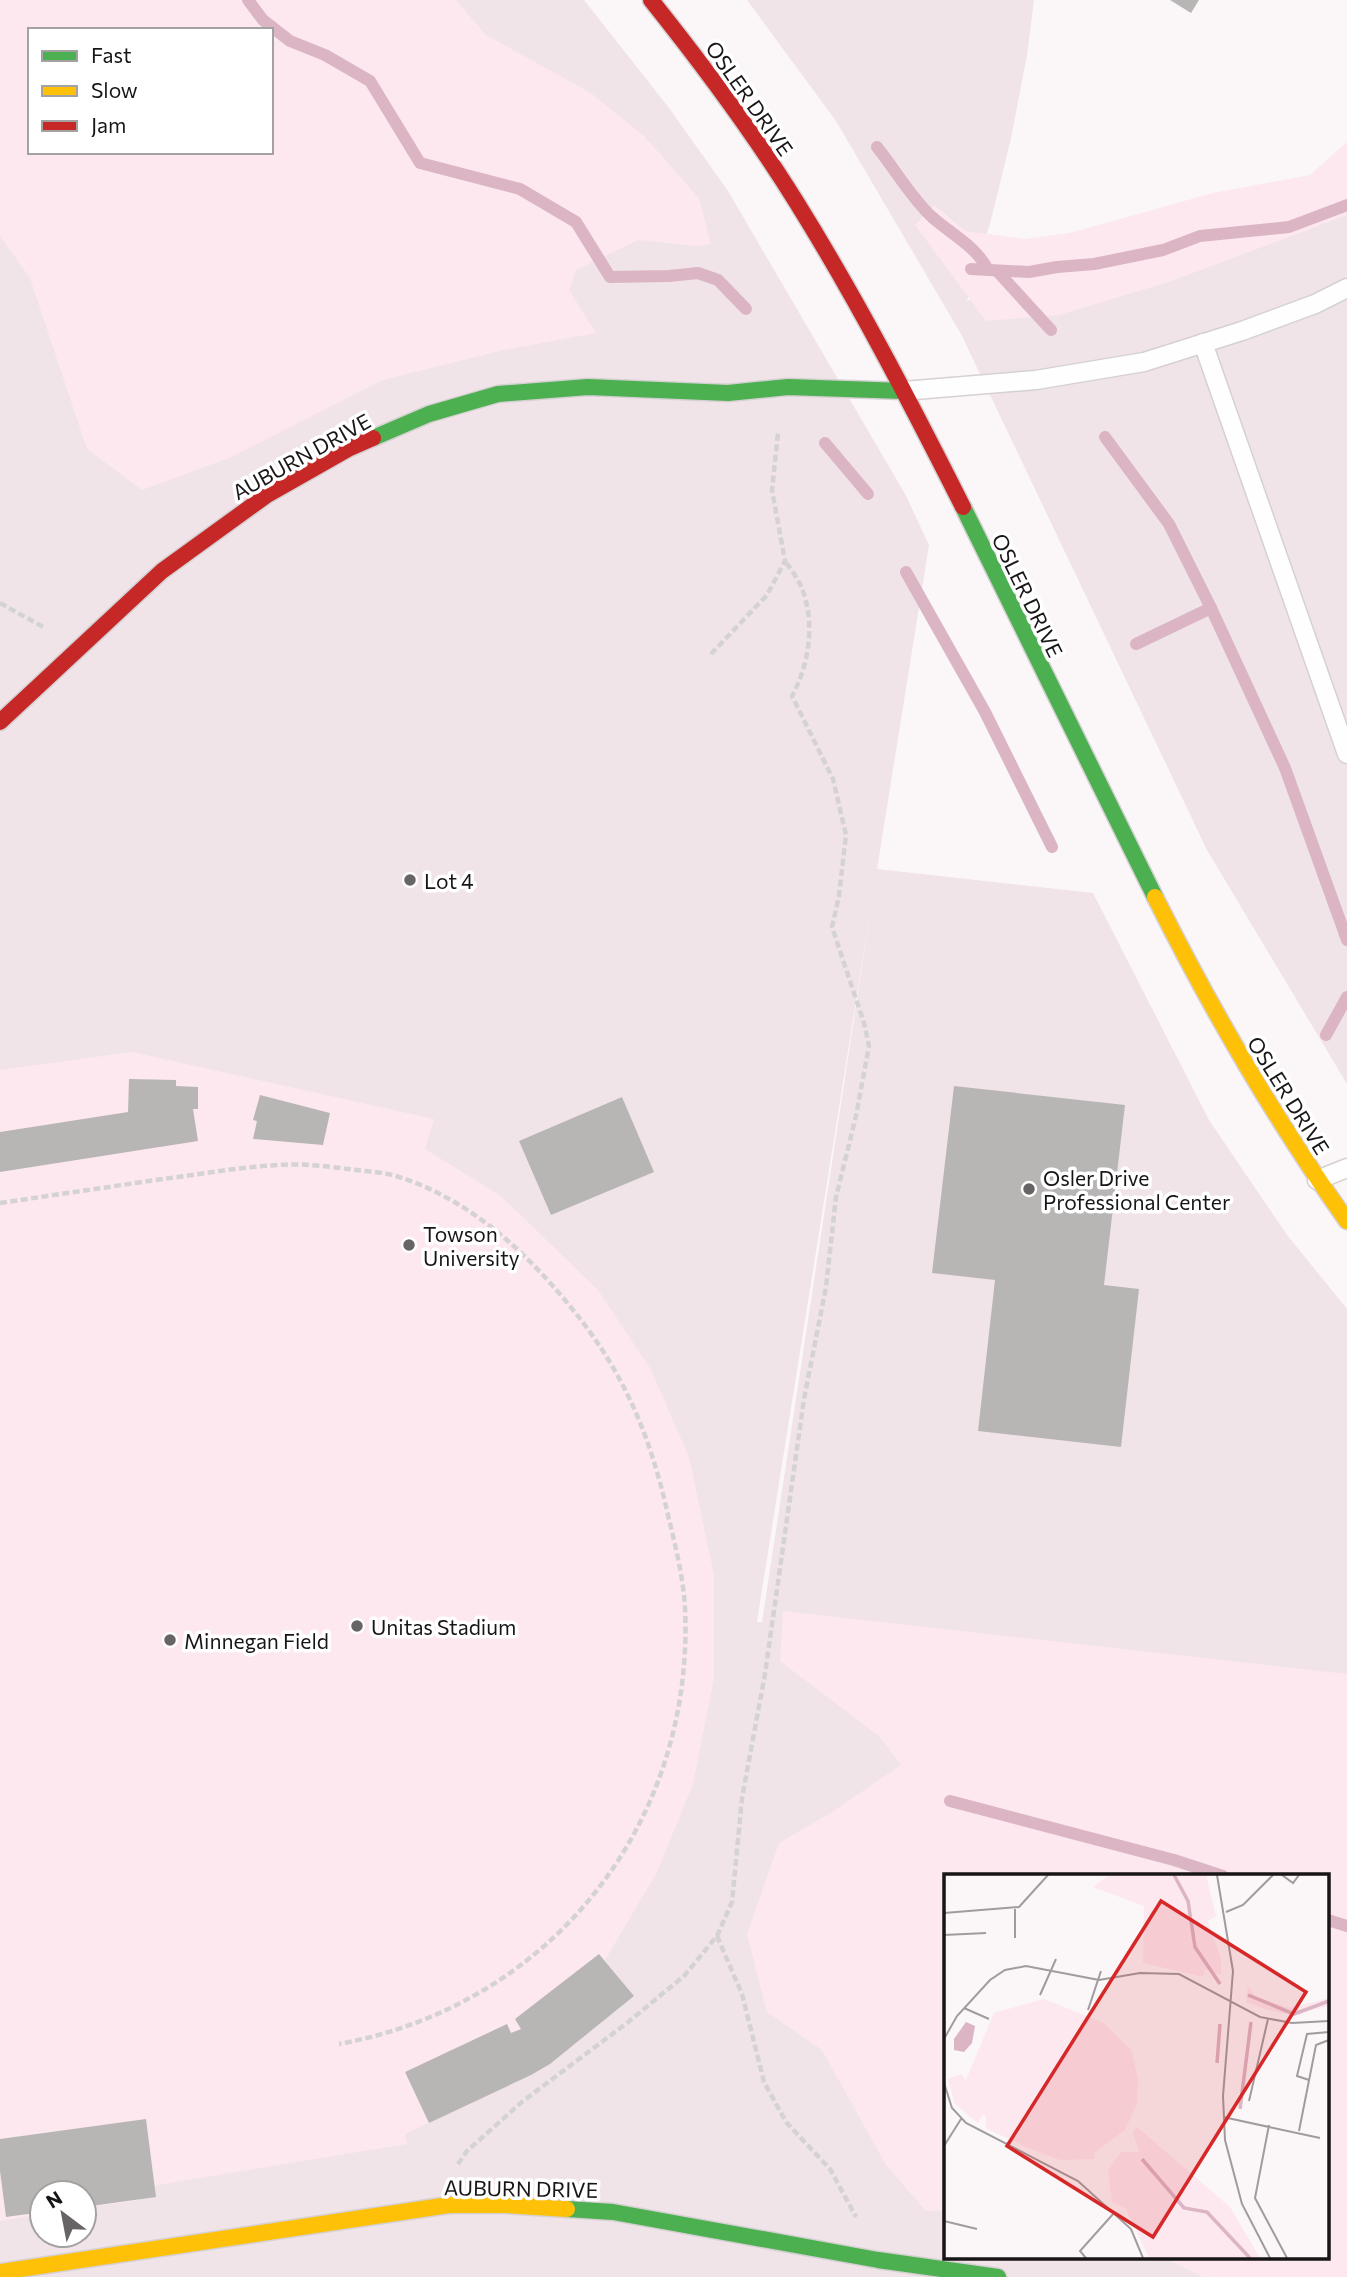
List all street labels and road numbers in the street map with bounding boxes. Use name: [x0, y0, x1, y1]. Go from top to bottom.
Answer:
street label: OSLER DRIVE: [701, 36, 799, 160]
street label: AUBURN DRIVE: [227, 408, 375, 504]
street label: OSLER DRIVE: [987, 529, 1069, 661]
street label: OSLER DRIVE: [1243, 1031, 1335, 1159]
street label: AUBURN DRIVE: [444, 2174, 598, 2202]

